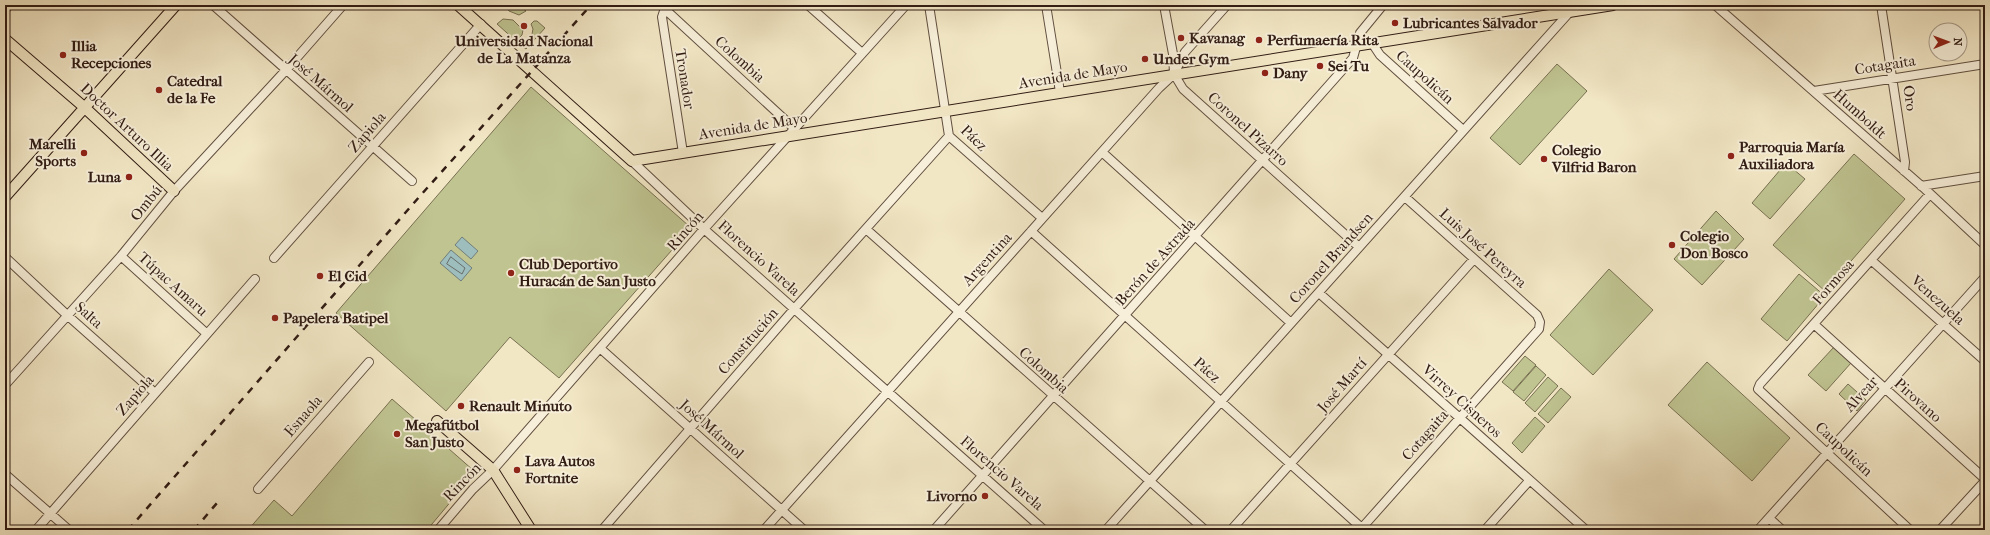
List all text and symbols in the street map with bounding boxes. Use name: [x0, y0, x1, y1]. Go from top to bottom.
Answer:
place label: Lubricantes Salvador: [1403, 14, 1538, 32]
marker: Lubricantes Salvador: [1390, 18, 1400, 28]
marker: Universidad Nacional de La Matanza: [519, 21, 529, 31]
north arrow: [1928, 22, 1968, 62]
place label: Kavanag: [1189, 29, 1246, 47]
place label: Perfumaería Rita: [1267, 31, 1379, 49]
place label: Universidad Nacional de La Matanza: [454, 32, 594, 67]
street label: Colombia: [711, 32, 769, 87]
marker: Kavanag: [1176, 33, 1186, 43]
marker: Perfumaería Rita: [1254, 35, 1264, 45]
place label: Illia Recepciones: [71, 37, 152, 72]
text: N: [1951, 38, 1964, 47]
street label: Caupolicán: [1392, 46, 1458, 108]
street label: Tronador: [671, 48, 699, 111]
street label: José Mármol: [284, 49, 357, 116]
marker: Illia Recepciones: [58, 50, 68, 60]
place label: Under Gym: [1152, 50, 1230, 68]
street label: Cotagaita: [1853, 51, 1918, 79]
marker: Under Gym: [1140, 54, 1150, 64]
street label: Avenida de Mayo: [1016, 57, 1129, 93]
place label: Sei Tu: [1328, 57, 1370, 75]
marker: Sei Tu: [1315, 61, 1325, 71]
place label: Dany: [1273, 64, 1309, 82]
marker: Dany: [1260, 68, 1270, 78]
place label: Catedral de la Fe: [167, 72, 223, 107]
street label: Doctor Arturo Illia: [77, 79, 178, 175]
street label: Oro: [1899, 84, 1921, 112]
marker: Catedral de la Fe: [154, 85, 164, 95]
street label: Humboldt: [1830, 85, 1891, 143]
street label: Coronel Pizarro: [1204, 88, 1292, 170]
street label: Zapiola: [344, 107, 390, 156]
street label: Avenida de Mayo: [696, 108, 809, 144]
street label: Páez: [957, 121, 991, 155]
place label: Marelli Sports: [28, 135, 77, 170]
place label: Parroquia María Auxiliadora: [1738, 138, 1845, 173]
place label: Colegio Vilfrid Baron: [1551, 141, 1637, 176]
marker: Marelli Sports: [79, 148, 89, 158]
marker: Parroquia María Auxiliadora: [1726, 151, 1736, 161]
marker: Colegio Vilfrid Baron: [1539, 154, 1549, 164]
place label: Luna: [88, 168, 122, 186]
marker: Luna: [124, 172, 134, 182]
street label: Ombú: [126, 181, 166, 224]
street label: Luis José Pereyra: [1436, 204, 1531, 292]
street label: Rincón: [663, 207, 707, 255]
street label: Coronel Brandsen: [1285, 209, 1377, 307]
street label: Berón de Astrada: [1111, 214, 1199, 309]
street label: Florencio Varela: [714, 216, 805, 300]
place label: Colegio Don Bosco: [1680, 227, 1748, 262]
street label: Argentina: [958, 228, 1016, 290]
marker: Colegio Don Bosco: [1667, 240, 1677, 250]
street label: Túpac Amaru: [135, 248, 212, 320]
place label: Club Deportivo Huracán de San Justo: [519, 255, 656, 290]
street label: Formosa: [1808, 255, 1858, 308]
place label: El Cid: [328, 267, 368, 285]
marker: Club Deportivo Huracán de San Justo: [506, 268, 516, 278]
marker: El Cid: [315, 271, 325, 281]
street label: Venezuela: [1907, 271, 1969, 329]
street label: Salta: [71, 298, 107, 333]
street label: Constitución: [714, 304, 782, 378]
place label: Papelera Batipel: [283, 309, 389, 327]
marker: Papelera Batipel: [270, 313, 280, 323]
street label: Colombia: [1015, 343, 1073, 398]
street label: Páez: [1190, 353, 1224, 387]
street label: José Martí: [1313, 354, 1371, 417]
street label: Virrey Cisneros: [1418, 360, 1506, 442]
street label: Zapiola: [112, 370, 158, 419]
street label: Alvear: [1840, 372, 1882, 416]
street label: Pirovano: [1891, 374, 1946, 426]
street label: Esnaola: [280, 391, 327, 440]
street label: José Mármol: [675, 395, 748, 463]
place label: Renault Minuto: [469, 397, 572, 415]
marker: Renault Minuto: [456, 401, 466, 411]
street label: Cotagaita: [1398, 405, 1453, 464]
place label: Megafútbol San Justo: [404, 416, 480, 451]
street label: Caupolicán: [1812, 418, 1877, 480]
marker: Megafútbol San Justo: [392, 429, 402, 439]
street label: Florencio Varela: [957, 432, 1048, 515]
place label: Lava Autos Fortnite: [524, 452, 595, 487]
street label: Rincón: [439, 459, 485, 505]
marker: Lava Autos Fortnite: [512, 465, 522, 475]
place label: Livorno: [926, 487, 977, 505]
marker: Livorno: [980, 491, 990, 501]

